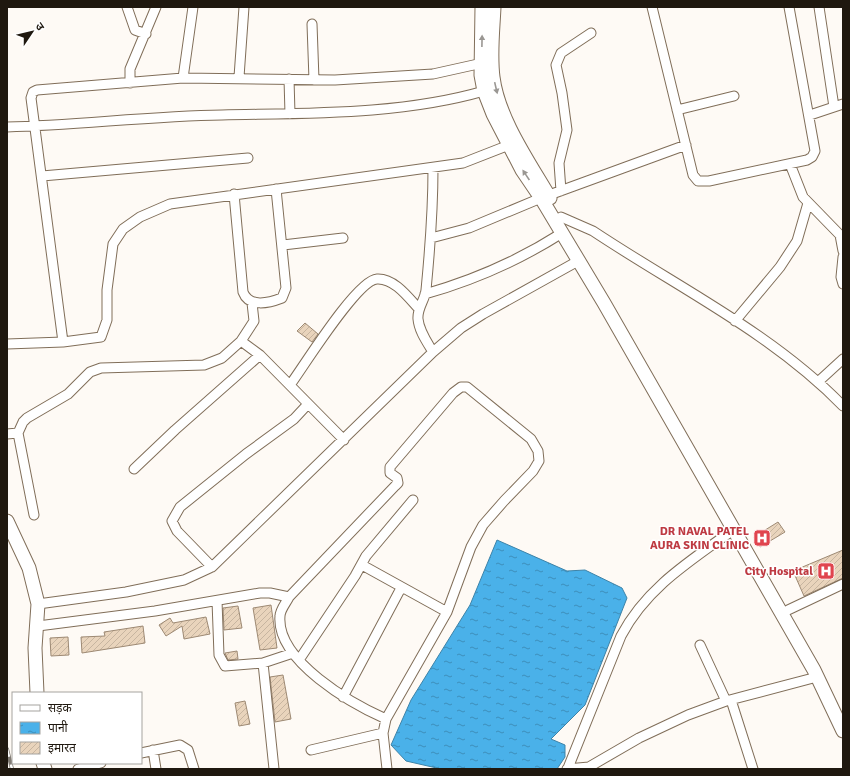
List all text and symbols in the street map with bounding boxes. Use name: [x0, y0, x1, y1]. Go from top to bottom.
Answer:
north arrow: [12, 12, 52, 52]
text: उ: [33, 20, 47, 33]
one-way arrow: [479, 34, 485, 47]
one-way arrow: [493, 81, 499, 94]
one-way arrow: [522, 169, 529, 181]
place label: DR NAVAL PATEL AURA SKIN CLINIC: [650, 524, 750, 553]
hospital icon: DR NAVAL PATEL AURA SKIN CLINIC: [752, 528, 772, 548]
hospital icon: City Hospital: [816, 561, 836, 581]
place label: City Hospital: [745, 564, 813, 579]
legend: [12, 692, 142, 764]
text: सड़क: [48, 701, 73, 716]
text: पानी: [48, 720, 69, 736]
text: इमारत: [48, 741, 77, 756]

